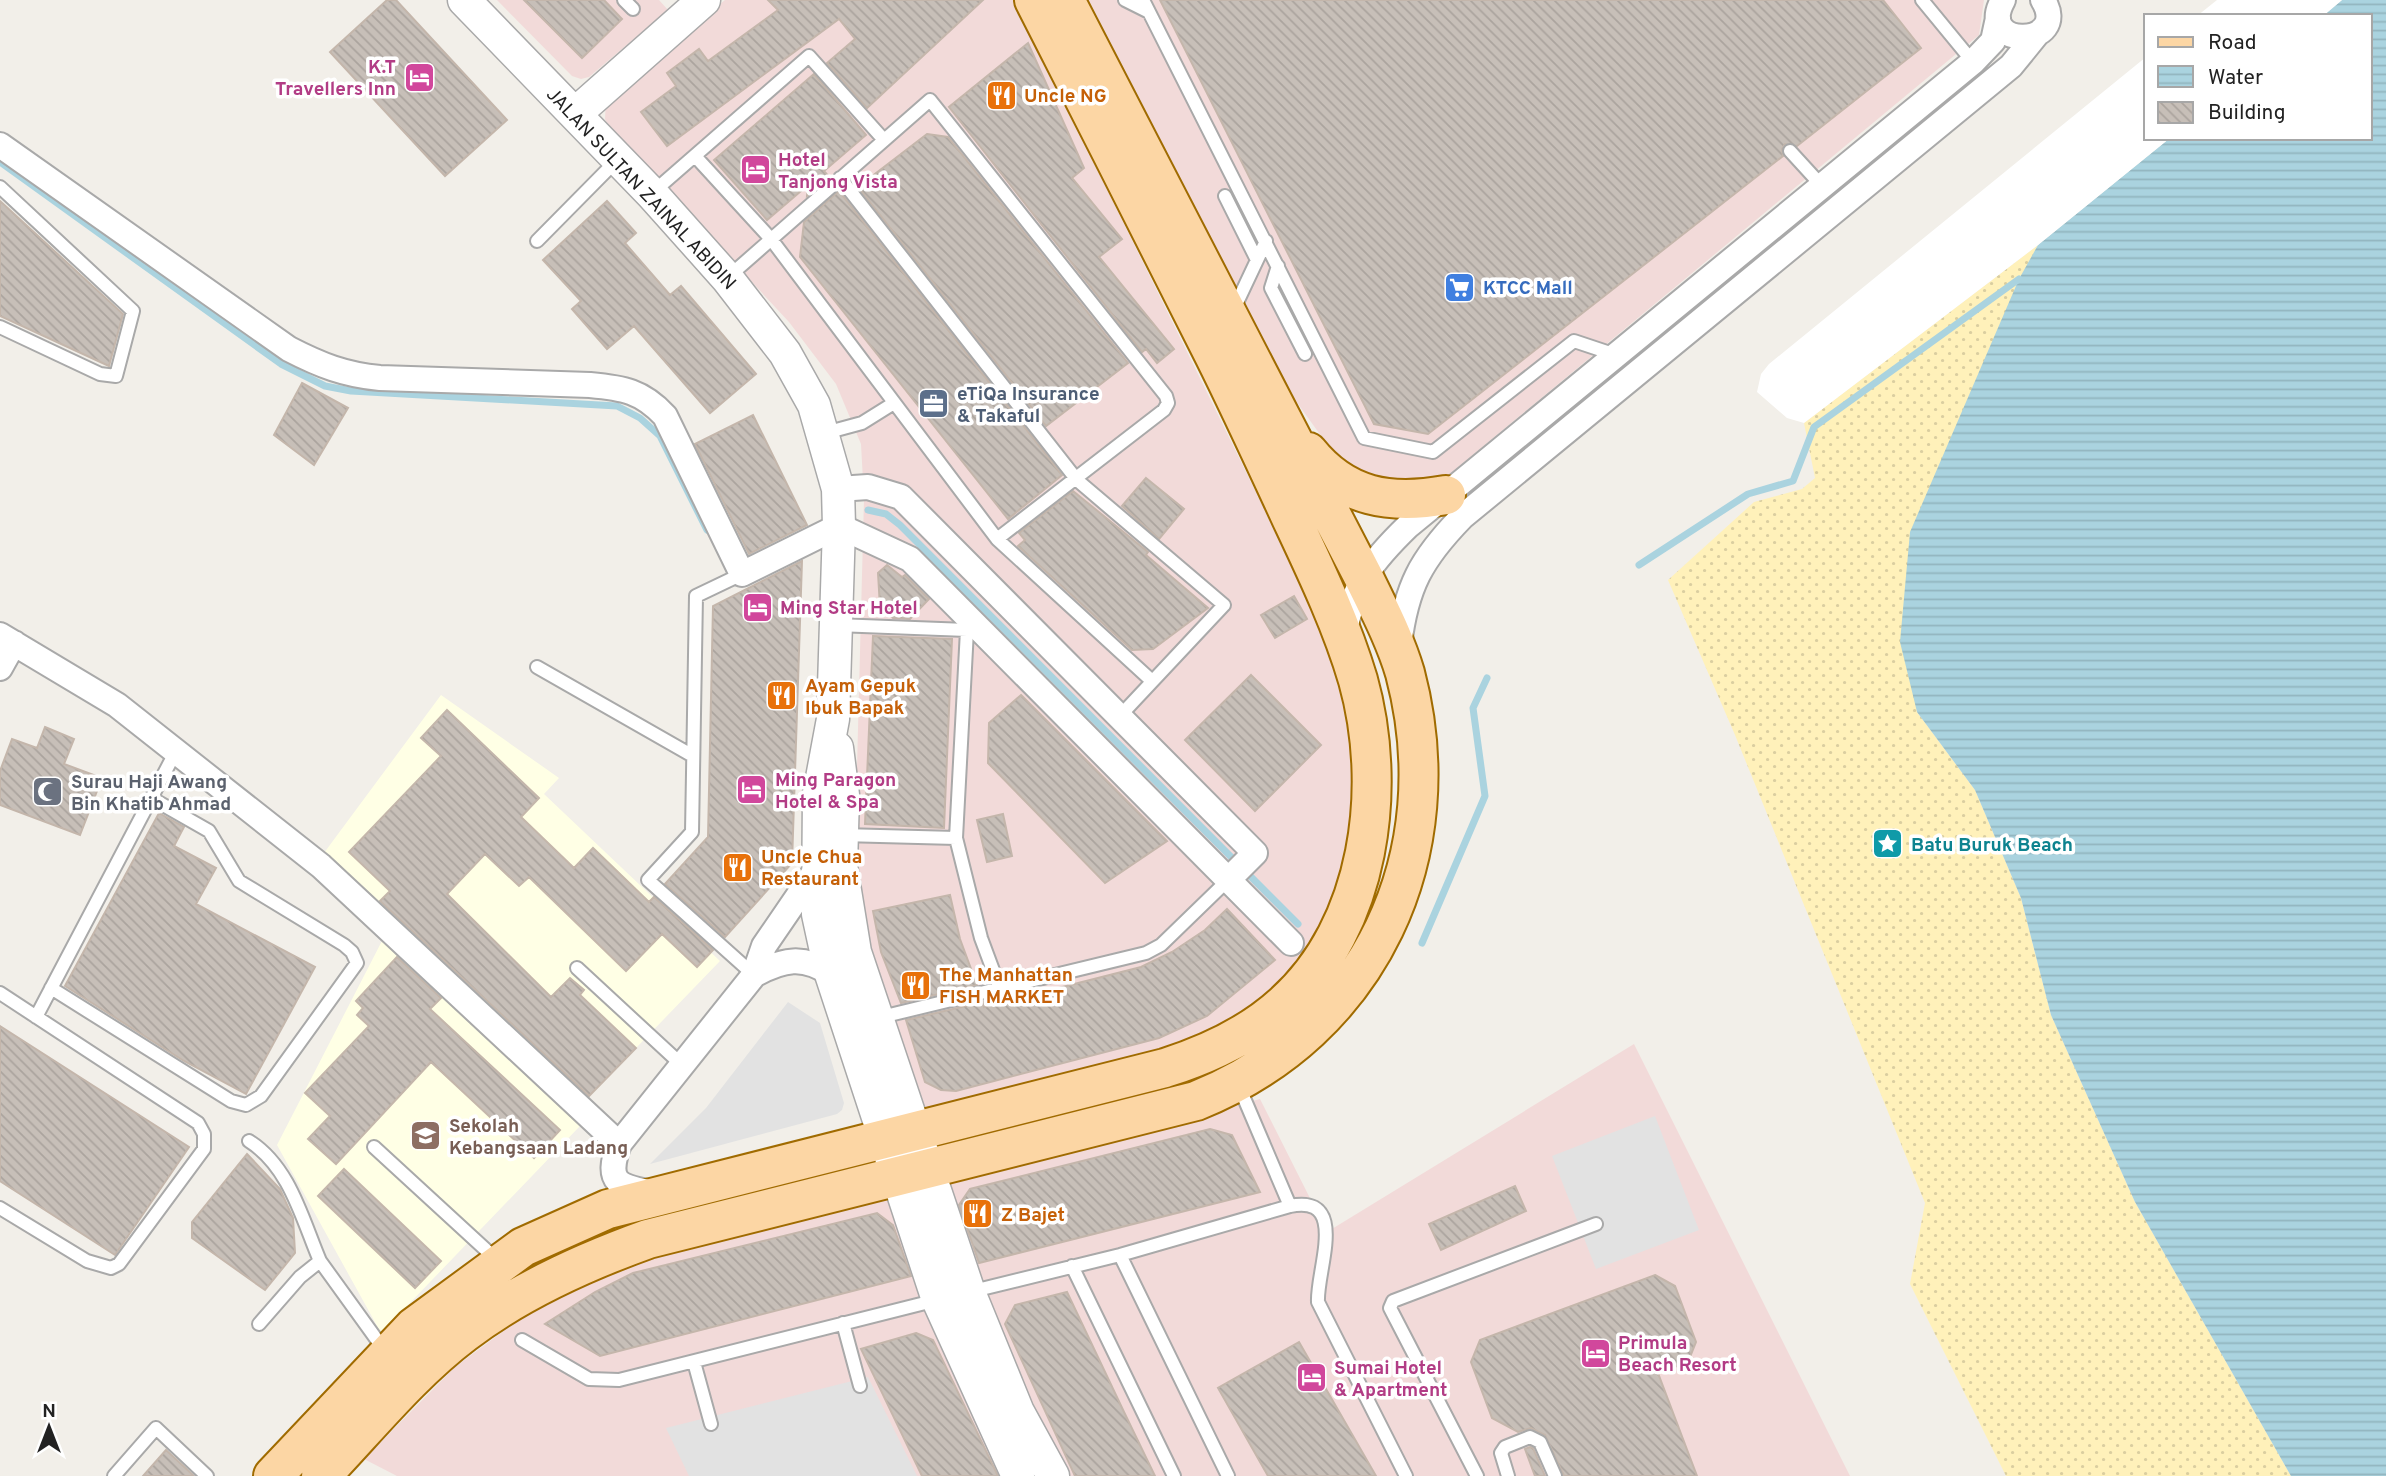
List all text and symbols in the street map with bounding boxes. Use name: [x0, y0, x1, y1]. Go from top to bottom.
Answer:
legend: [2144, 14, 2372, 140]
text: Road: [2208, 30, 2257, 57]
place label: K.T Travellers Inn: [275, 56, 396, 102]
hotel icon: K.T Travellers Inn: [402, 60, 436, 94]
text: Water: [2208, 65, 2263, 92]
restaurant icon: Uncle NG: [984, 78, 1018, 112]
street label: JALAN SULTAN ZAINAL ABIDIN: [540, 83, 741, 296]
place label: Uncle NG: [1024, 85, 1107, 109]
text: Building: [2208, 100, 2286, 127]
place label: Hotel Tanjong Vista: [778, 149, 898, 195]
hotel icon: Hotel Tanjong Vista: [738, 153, 772, 187]
supermarket icon: KTCC Mall: [1443, 270, 1477, 304]
place label: KTCC Mall: [1483, 277, 1573, 301]
place label: eTiQa Insurance & Takaful: [957, 383, 1100, 429]
office icon: eTiQa Insurance & Takaful: [917, 387, 951, 421]
hotel icon: Ming Star Hotel: [740, 590, 774, 624]
place label: Ming Star Hotel: [780, 597, 918, 621]
place label: Ayam Gepuk Ibuk Bapak: [805, 675, 917, 721]
restaurant icon: Ayam Gepuk Ibuk Bapak: [765, 679, 799, 713]
place label: Ming Paragon Hotel & Spa: [775, 769, 896, 815]
place label: Surau Haji Awang Bin Khatib Ahmad: [71, 771, 231, 817]
hotel icon: Ming Paragon Hotel & Spa: [735, 773, 769, 807]
mosque icon: Surau Haji Awang Bin Khatib Ahmad: [31, 775, 65, 809]
place icon: Batu Buruk Beach: [1871, 827, 1905, 861]
place label: Batu Buruk Beach: [1911, 834, 2073, 858]
place label: Uncle Chua Restaurant: [761, 846, 862, 892]
restaurant icon: Uncle Chua Restaurant: [721, 850, 755, 884]
place label: The Manhattan FISH MARKET: [939, 964, 1073, 1010]
restaurant icon: The Manhattan FISH MARKET: [899, 968, 933, 1002]
place label: Sekolah Kebangsaan Ladang: [449, 1115, 628, 1161]
school or university icon: Sekolah Kebangsaan Ladang: [409, 1119, 443, 1153]
restaurant icon: Z Bajet: [961, 1197, 995, 1231]
place label: Z Bajet: [1001, 1204, 1065, 1228]
place label: Primula Beach Resort: [1618, 1332, 1737, 1378]
hotel icon: Primula Beach Resort: [1578, 1336, 1612, 1370]
place label: Sumai Hotel & Apartment: [1334, 1357, 1447, 1403]
hotel icon: Sumai Hotel & Apartment: [1294, 1361, 1328, 1395]
north arrow: [14, 1392, 84, 1462]
text: N: [42, 1400, 56, 1424]

